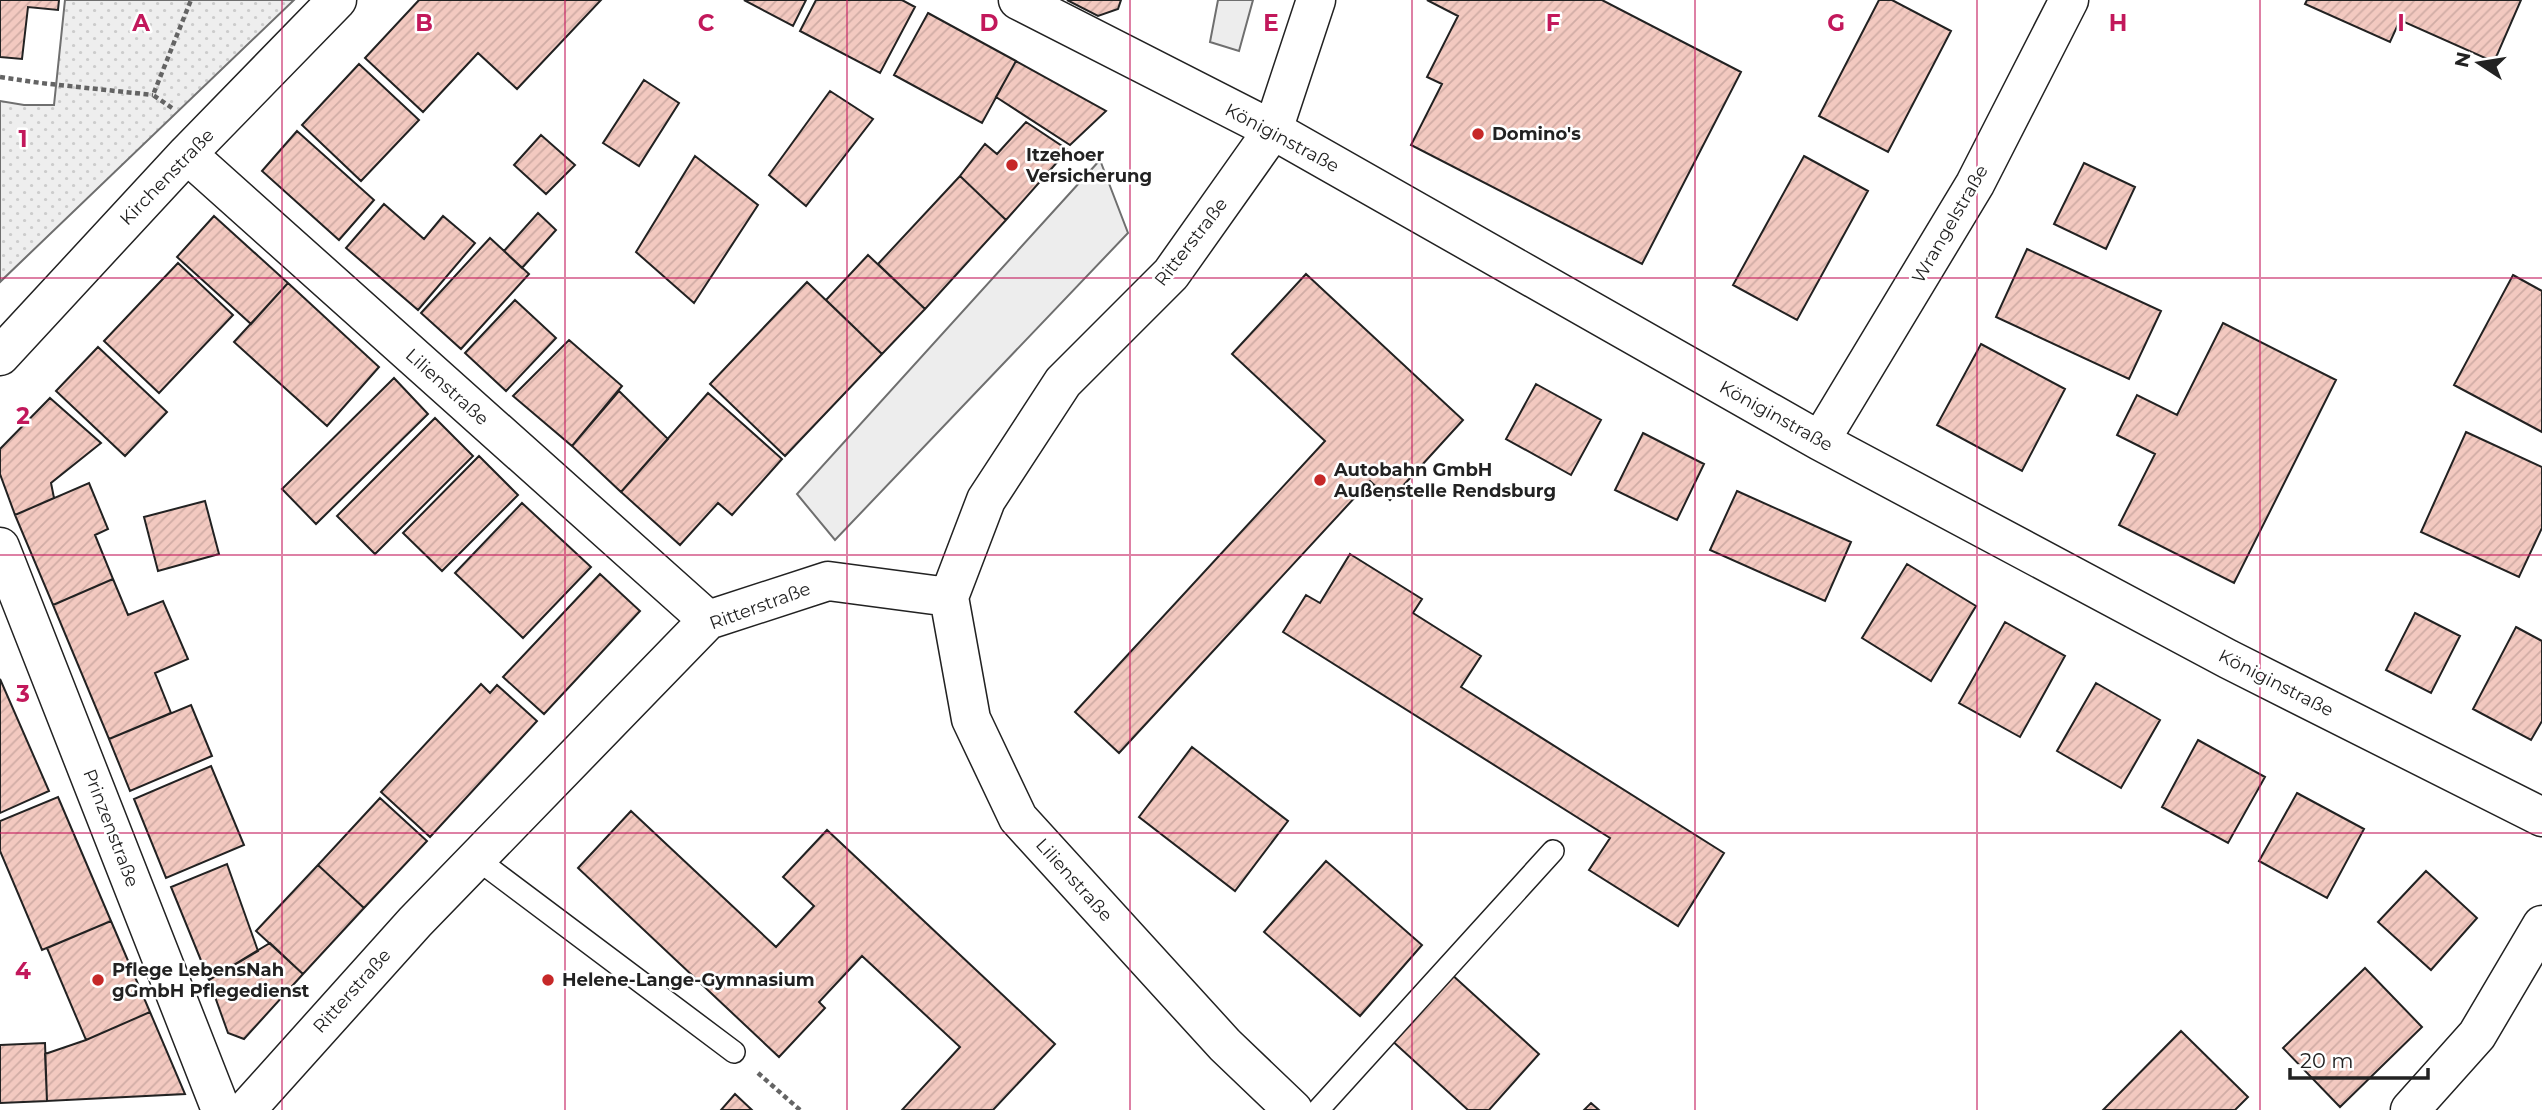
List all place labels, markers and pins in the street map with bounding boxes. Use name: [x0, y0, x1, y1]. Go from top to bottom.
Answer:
place label: Domino's: [1492, 123, 1581, 145]
marker: Domino's: [1470, 126, 1486, 142]
place label: Itzehoer Versicherung: [1025, 144, 1152, 187]
marker: Itzehoer Versicherung: [1004, 157, 1020, 173]
place label: Autobahn GmbH Außenstelle Rendsburg: [1333, 459, 1556, 502]
marker: Autobahn GmbH Außenstelle Rendsburg: [1312, 472, 1328, 488]
place label: Pflege LebensNah gGmbH Pflegedienst: [112, 959, 310, 1002]
place label: Helene-Lange-Gymnasium: [562, 969, 815, 991]
marker: Pflege LebensNah gGmbH Pflegedienst: [90, 972, 106, 988]
marker: Helene-Lange-Gymnasium: [540, 972, 556, 988]

